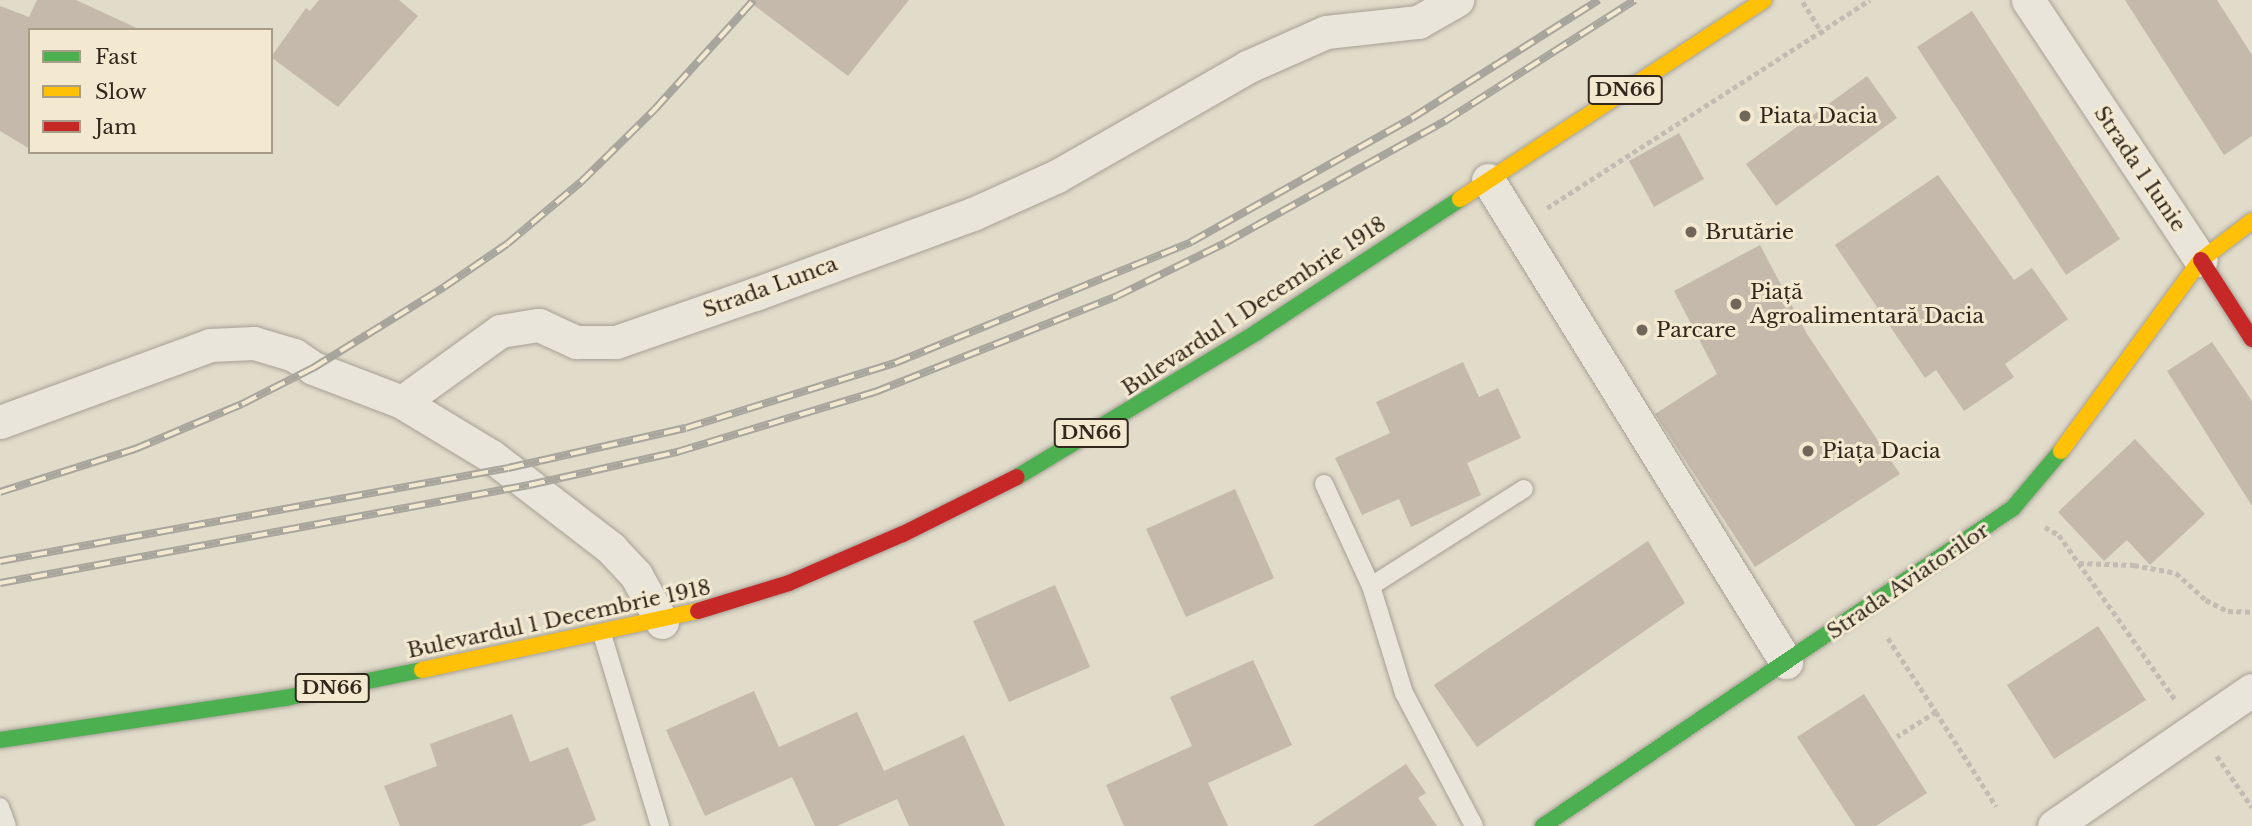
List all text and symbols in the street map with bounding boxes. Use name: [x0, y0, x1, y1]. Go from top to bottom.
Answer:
legend: [28, 28, 273, 154]
text: Fast: [95, 44, 137, 70]
road number: DN66: [1586, 74, 1664, 106]
text: Slow: [95, 79, 147, 105]
street label: Strada 1 Iunie: [2089, 101, 2191, 237]
place label: Piata Dacia: [1759, 103, 1878, 129]
marker: Piata Dacia: [1737, 108, 1753, 124]
text: Jam: [95, 114, 137, 140]
street label: Bulevardul 1 Decembrie 1918: [1117, 211, 1391, 401]
place label: Brutărie: [1705, 219, 1794, 245]
marker: Brutărie: [1683, 224, 1699, 240]
street label: Strada Lunca: [699, 251, 841, 323]
place label: Piață Agroalimentară Dacia: [1750, 279, 1984, 329]
marker: Piață Agroalimentară Dacia: [1728, 296, 1744, 312]
place label: Parcare: [1656, 317, 1736, 343]
marker: Parcare: [1634, 322, 1650, 338]
road number: DN66: [1052, 418, 1130, 448]
place label: Piața Dacia: [1822, 438, 1941, 464]
marker: Piața Dacia: [1800, 443, 1816, 459]
street label: Strada Aviatorilor: [1822, 517, 1994, 645]
street label: Bulevardul 1 Decembrie 1918: [405, 574, 713, 664]
road number: DN66: [294, 673, 370, 704]

